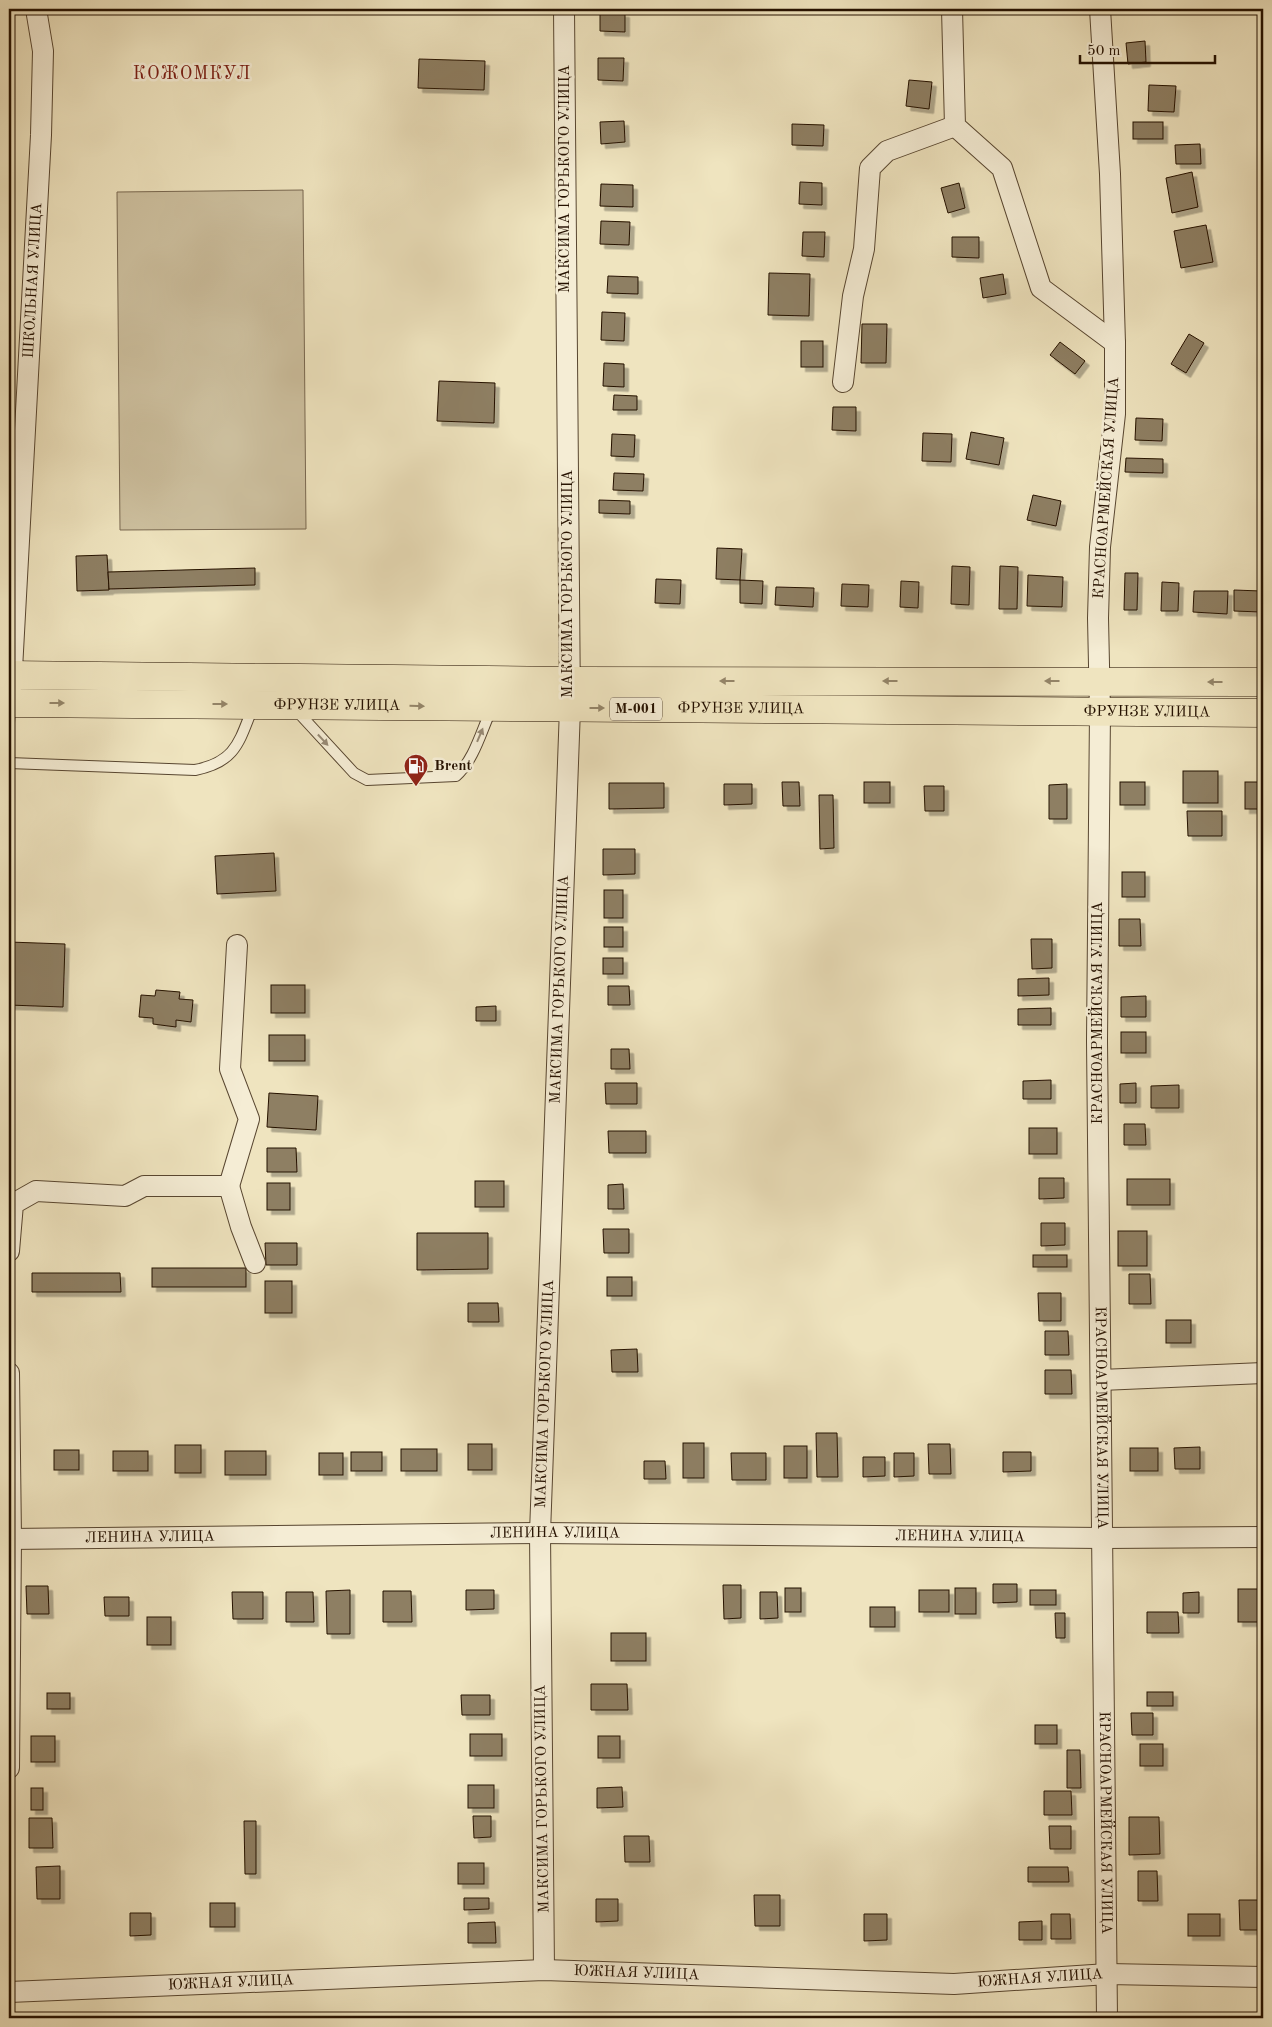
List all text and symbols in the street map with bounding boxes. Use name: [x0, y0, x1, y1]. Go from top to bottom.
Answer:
scale bar: [1080, 32, 1214, 64]
text: 50 m: [1087, 44, 1121, 59]
street label: МАКСИМА ГОРЬКОГО УЛИЦА: [558, 64, 573, 293]
district label: КОЖОМКУЛ: [133, 65, 251, 83]
street label: ШКОЛЬНАЯ УЛИЦА: [21, 202, 45, 359]
street label: КРАСНОАРМЕЙСКАЯ УЛИЦА: [1088, 376, 1122, 600]
street label: МАКСИМА ГОРЬКОГО УЛИЦА: [561, 469, 576, 698]
one-way arrow: [719, 677, 735, 685]
one-way arrow: [881, 677, 897, 685]
one-way arrow: [1044, 677, 1060, 685]
one-way arrow: [1206, 678, 1222, 686]
street label: ФРУНЗЕ УЛИЦА: [274, 698, 401, 714]
road number: M-001: [610, 698, 662, 721]
one-way arrow: [50, 699, 66, 707]
one-way arrow: [212, 700, 228, 708]
street label: ФРУНЗЕ УЛИЦА: [678, 701, 805, 717]
one-way arrow: [410, 703, 426, 711]
street label: ФРУНЗЕ УЛИЦА: [1084, 704, 1211, 720]
one-way arrow: [590, 705, 606, 713]
one-way arrow: [476, 727, 484, 742]
one-way arrow: [317, 733, 329, 745]
fuel station icon: Brent: [403, 753, 429, 787]
place label: Brent: [434, 759, 473, 774]
street label: МАКСИМА ГОРЬКОГО УЛИЦА: [548, 874, 571, 1104]
street label: КРАСНОАРМЕЙСКАЯ УЛИЦА: [1087, 901, 1106, 1124]
street label: МАКСИМА ГОРЬКОГО УЛИЦА: [533, 1279, 557, 1509]
street label: КРАСНОАРМЕЙСКАЯ УЛИЦА: [1092, 1306, 1112, 1530]
street label: ЛЕНИНА УЛИЦА: [490, 1525, 621, 1541]
street label: ЛЕНИНА УЛИЦА: [85, 1529, 216, 1546]
street label: ЛЕНИНА УЛИЦА: [895, 1529, 1025, 1545]
street label: МАКСИМА ГОРЬКОГО УЛИЦА: [533, 1684, 552, 1913]
street label: КРАСНОАРМЕЙСКАЯ УЛИЦА: [1096, 1711, 1117, 1935]
street label: ЮЖНАЯ УЛИЦА: [573, 1964, 700, 1983]
street label: ЮЖНАЯ УЛИЦА: [977, 1967, 1104, 1990]
street label: ЮЖНАЯ УЛИЦА: [168, 1973, 295, 1993]

